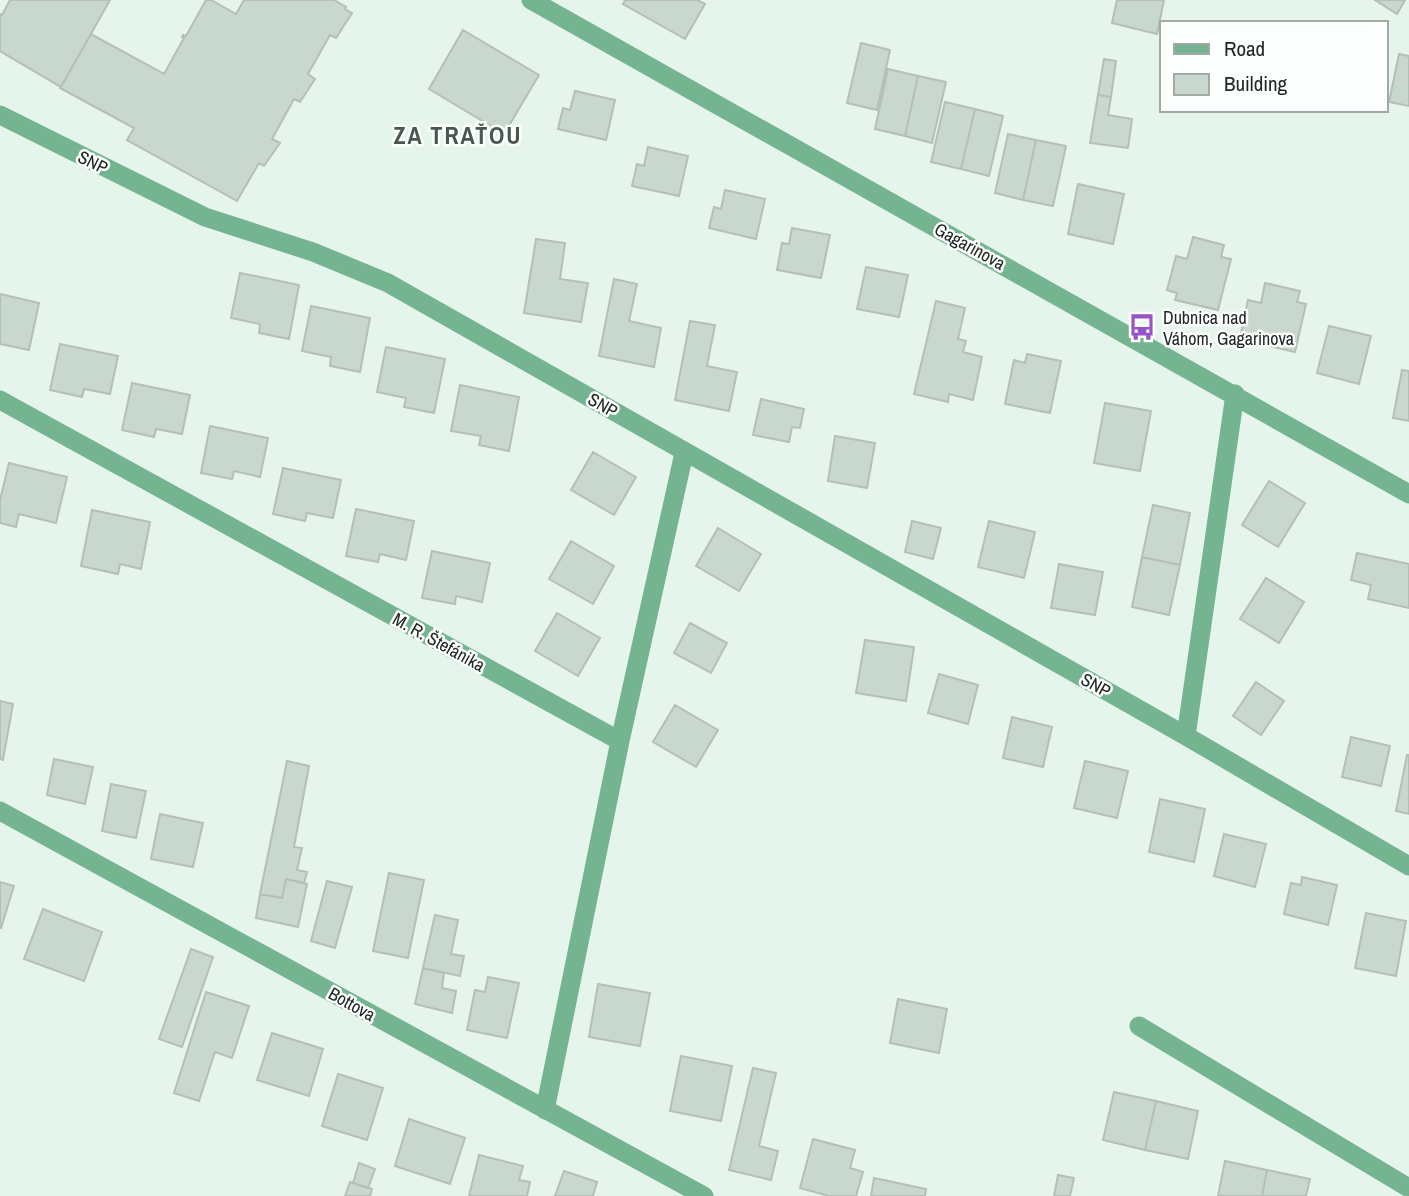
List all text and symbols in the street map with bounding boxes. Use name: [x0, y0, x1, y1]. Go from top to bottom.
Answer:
legend: [1160, 21, 1388, 112]
text: Road: [1224, 34, 1265, 63]
text: Building: [1224, 69, 1288, 98]
district label: ZA TRAŤOU: [393, 119, 523, 151]
street label: SNP: [74, 144, 112, 180]
street label: Gagarinova: [930, 216, 1010, 276]
place label: Dubnica nad Váhom, Gagarinova: [1163, 305, 1294, 351]
bus stop icon: Dubnica nad Váhom, Gagarinova: [1127, 312, 1157, 342]
street label: SNP: [584, 387, 623, 423]
street label: M. R. Štefánika: [388, 606, 490, 678]
street label: SNP: [1077, 667, 1115, 703]
street label: Bottova: [324, 981, 380, 1027]

